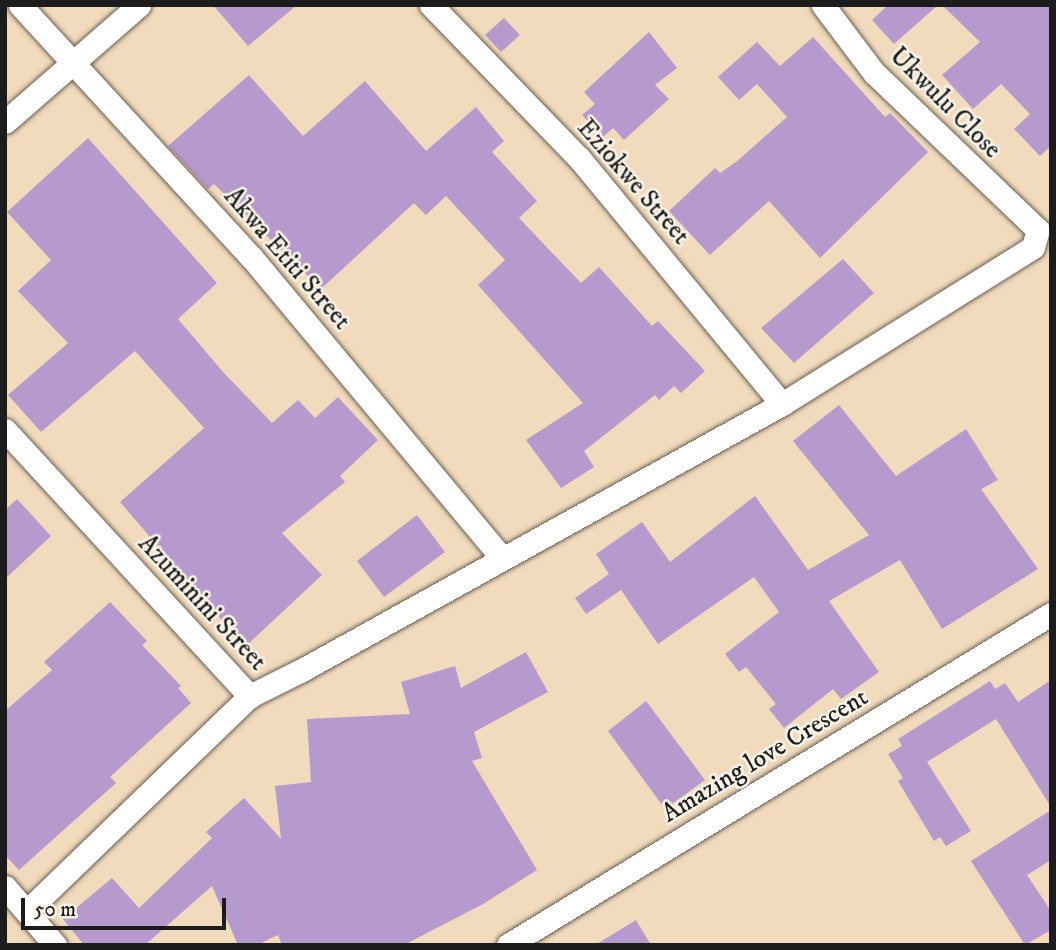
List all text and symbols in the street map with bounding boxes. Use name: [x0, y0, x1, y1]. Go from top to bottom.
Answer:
street label: Ukwulu Close: [883, 41, 1007, 165]
street label: Eziokwe Street: [570, 113, 696, 251]
street label: Akwa Etiti Street: [217, 182, 357, 336]
street label: Azuminini Street: [131, 529, 273, 677]
street label: Amazing love Crescent: [656, 682, 874, 830]
scale bar: [24, 884, 229, 928]
text: 50 m: [34, 897, 76, 923]

